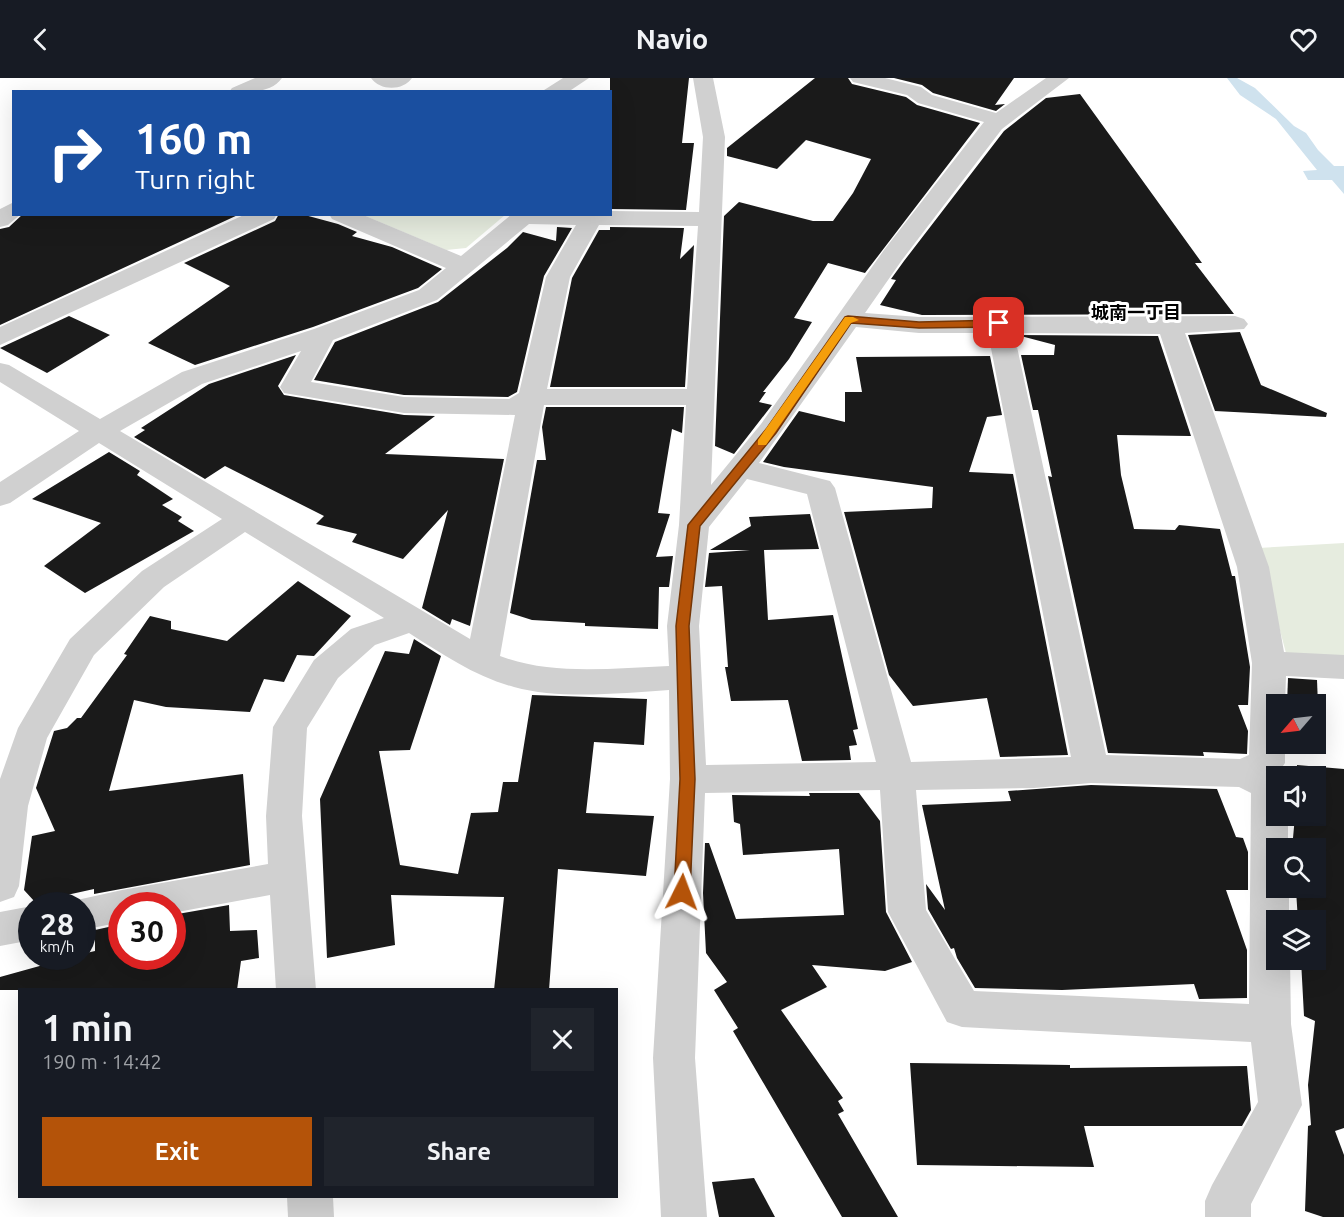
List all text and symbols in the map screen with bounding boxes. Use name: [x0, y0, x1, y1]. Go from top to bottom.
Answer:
icon: back: [24, 23, 57, 56]
icon: heart: [1287, 23, 1320, 56]
text: Navio: [636, 24, 708, 54]
icon: right: [36, 114, 114, 192]
text: 160 m: [135, 115, 252, 162]
text: Turn right: [135, 164, 255, 194]
pin: [973, 297, 1024, 348]
district label: 城南一丁目: [1091, 302, 1181, 322]
icon: arrive: [982, 306, 1015, 339]
north arrow: [1266, 694, 1326, 754]
map controls: [1266, 694, 1326, 970]
button: sound: [1266, 766, 1326, 826]
button: search: [1266, 838, 1326, 898]
position arrow: [650, 860, 714, 924]
speed limit sign: 30: [108, 892, 186, 970]
text: 28: [40, 907, 74, 941]
button: layers: [1266, 910, 1326, 970]
text: km/h: [40, 938, 74, 955]
text: 1 min: [42, 1007, 133, 1048]
button: close: [531, 1008, 594, 1071]
text: 190 m · 14:42: [42, 1050, 162, 1073]
button: Exit: [42, 1117, 312, 1186]
button: Share: [324, 1117, 594, 1186]

